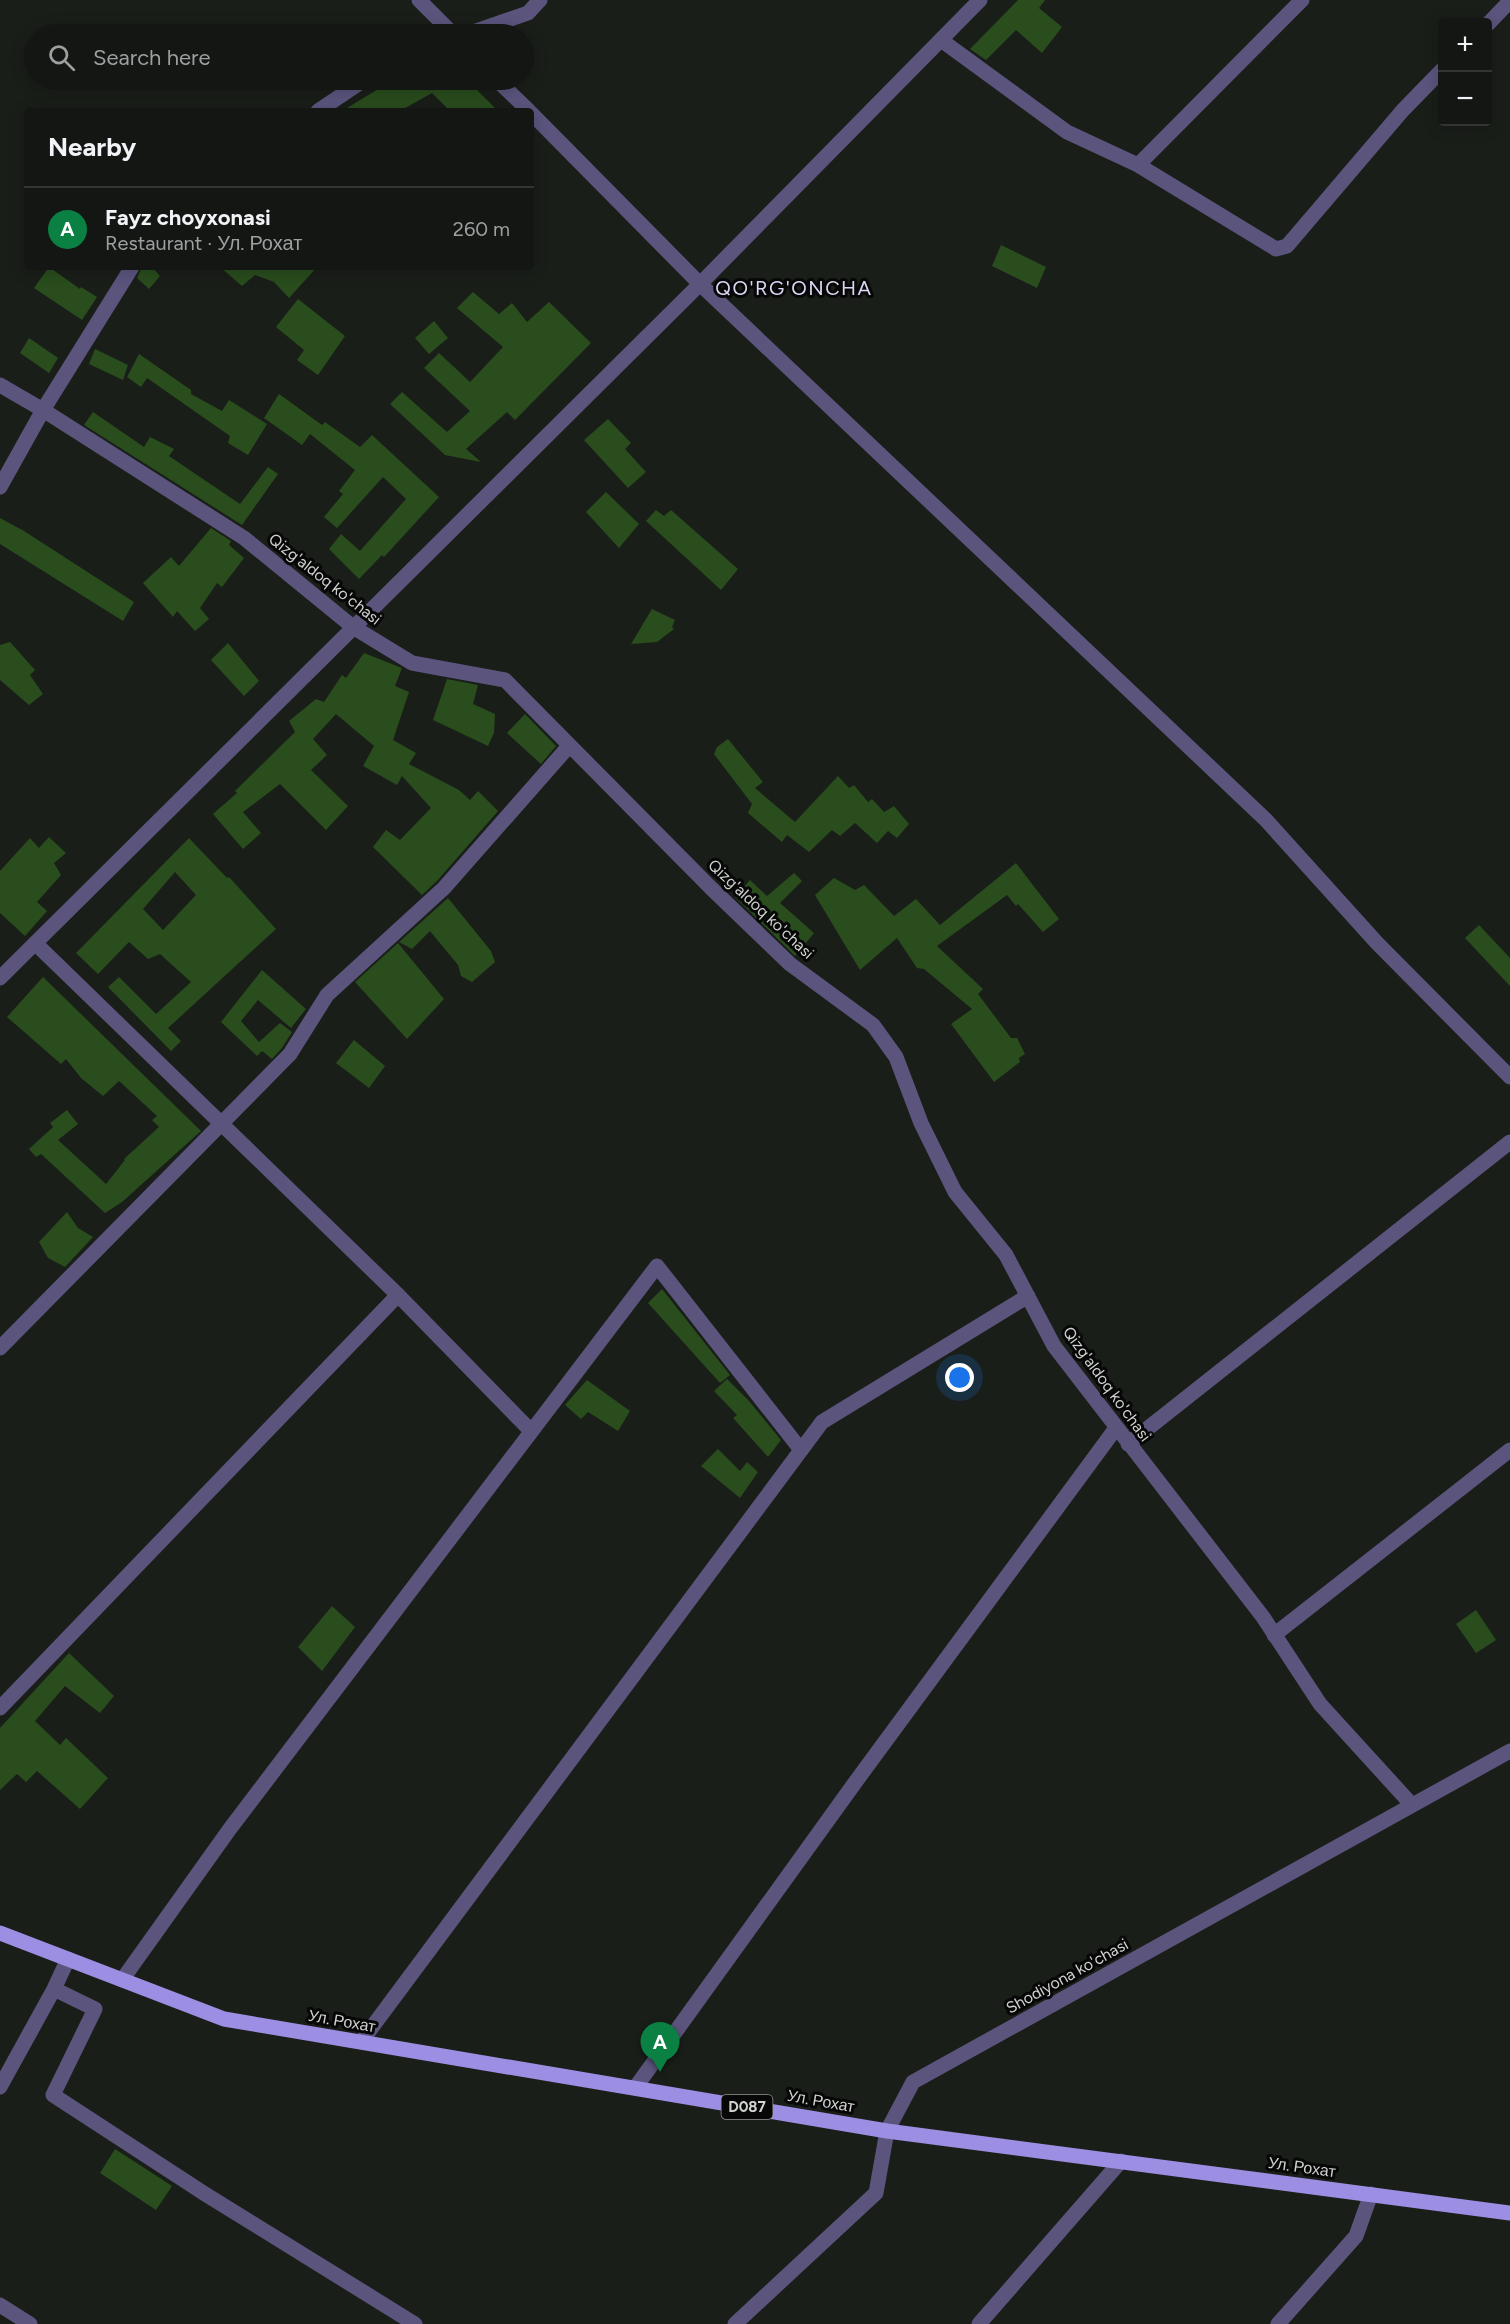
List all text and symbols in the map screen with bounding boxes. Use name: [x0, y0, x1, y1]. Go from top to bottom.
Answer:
map controls: [1438, 18, 1492, 126]
button: +: [1438, 18, 1492, 72]
search box: [24, 24, 534, 90]
icon: search: [45, 41, 78, 74]
text: Search here: [93, 44, 211, 71]
button: −: [1438, 72, 1492, 126]
text: Nearby: [48, 131, 136, 163]
text: Fayz choyxonasi: [105, 204, 271, 231]
text: A: [60, 217, 75, 241]
text: 260 m: [453, 217, 510, 241]
text: Restaurant · Ул. Рохат: [105, 231, 302, 255]
district label: QO'RG'ONCHA: [715, 276, 873, 300]
street label: Qizg'aldoq ko'chasi: [265, 529, 385, 629]
street label: Qizg'aldoq ko'chasi: [704, 855, 818, 963]
street label: Qizg'aldoq ko'chasi: [1059, 1323, 1155, 1445]
your location: [945, 1363, 974, 1392]
street label: Shodiyona ko'chasi: [1003, 1935, 1131, 2017]
street label: Ул. Рохат: [307, 2006, 378, 2036]
pin: A: [640, 2022, 680, 2072]
street label: Ул. Рохат: [786, 2086, 857, 2116]
road number: D087: [722, 2095, 772, 2119]
street label: Ул. Рохат: [1267, 2153, 1338, 2181]

